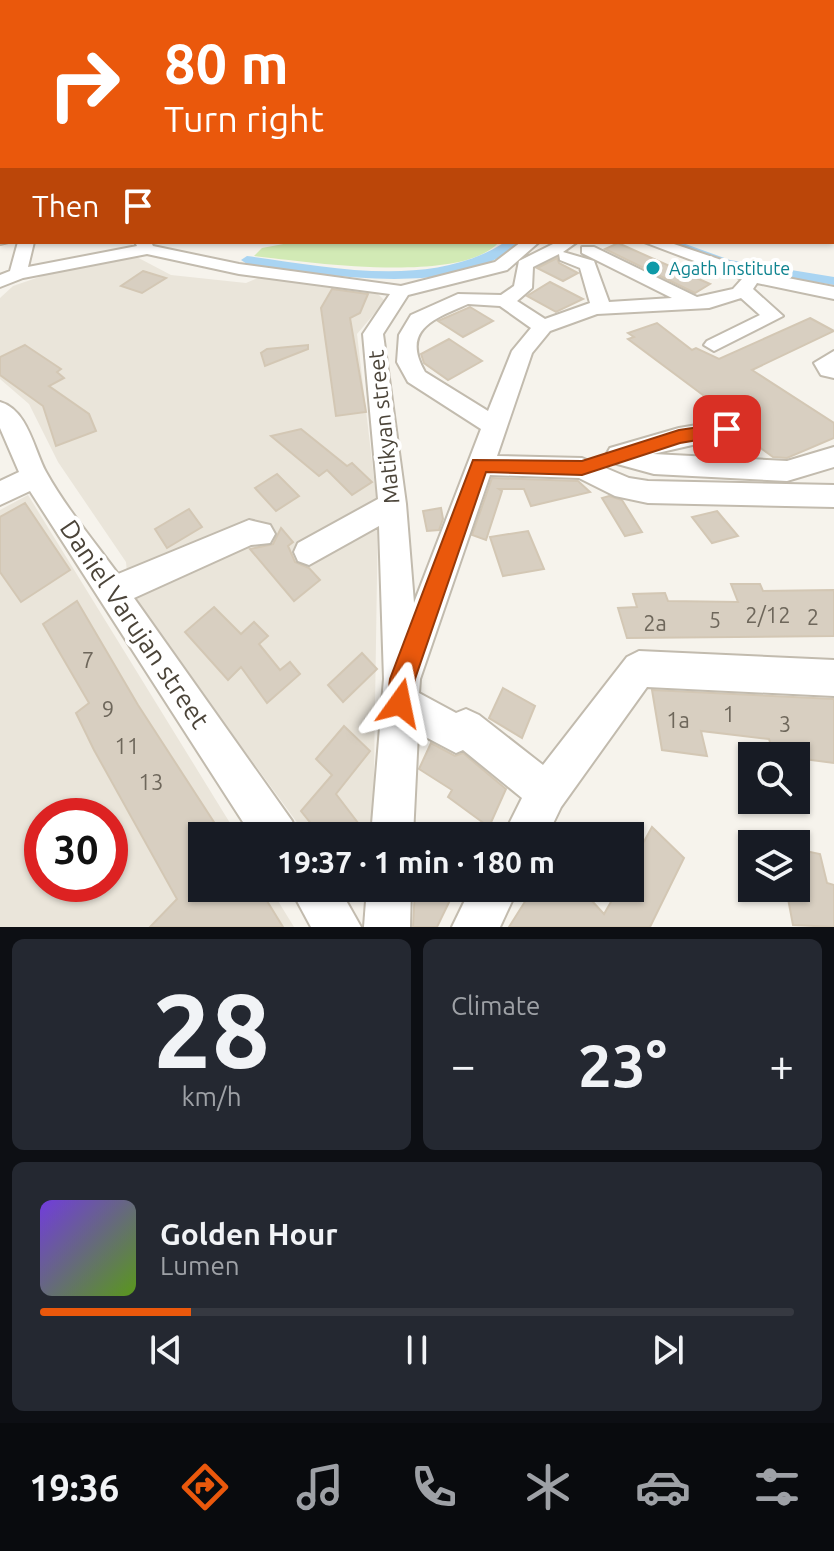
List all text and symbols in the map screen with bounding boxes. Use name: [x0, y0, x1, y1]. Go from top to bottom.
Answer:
icon: right: [32, 32, 136, 136]
text: 80 m: [164, 32, 289, 95]
text: Turn right: [164, 98, 324, 139]
icon: arrive: [116, 184, 160, 228]
text: Then: [32, 189, 100, 223]
place label: Agath Institute: [669, 258, 790, 278]
marker: Agath Institute: [644, 259, 662, 277]
street label: Matikyan street: [362, 349, 404, 505]
pin: [693, 395, 761, 463]
icon: arrive: [705, 407, 749, 451]
street label: Daniel Varujan street: [55, 514, 215, 734]
house number: 2/12: [745, 602, 791, 627]
house number: 2: [807, 604, 819, 629]
house number: 5: [709, 607, 721, 632]
house number: 2a: [643, 610, 667, 635]
house number: 7: [82, 647, 94, 672]
position arrow: [358, 661, 442, 745]
house number: 9: [102, 696, 114, 721]
house number: 1: [723, 701, 735, 726]
house number: 1a: [666, 707, 690, 732]
house number: 3: [779, 711, 791, 736]
house number: 11: [115, 733, 139, 758]
map controls: [738, 742, 810, 902]
button: search: [738, 742, 810, 814]
house number: 13: [139, 769, 163, 794]
speed limit sign: 30: [24, 798, 128, 902]
button: layers: [738, 830, 810, 902]
text: 19:37 · 1 min · 180 m: [277, 845, 555, 879]
text: 28: [153, 971, 270, 1088]
text: Climate: [451, 991, 540, 1020]
text: 23°: [578, 1031, 667, 1098]
text: −: [451, 1040, 476, 1089]
text: +: [769, 1040, 794, 1089]
text: km/h: [181, 1082, 242, 1111]
text: Golden Hour: [160, 1217, 338, 1251]
text: Lumen: [160, 1251, 240, 1280]
icon: previous: [144, 1328, 188, 1372]
icon: pause: [395, 1328, 439, 1372]
icon: next: [646, 1328, 690, 1372]
icon: directions: [177, 1459, 233, 1515]
icon: music: [292, 1459, 348, 1515]
icon: phone: [406, 1459, 462, 1515]
icon: climate: [520, 1459, 576, 1515]
icon: car: [635, 1459, 691, 1515]
icon: filters: [749, 1459, 805, 1515]
text: 19:36: [29, 1467, 119, 1508]

